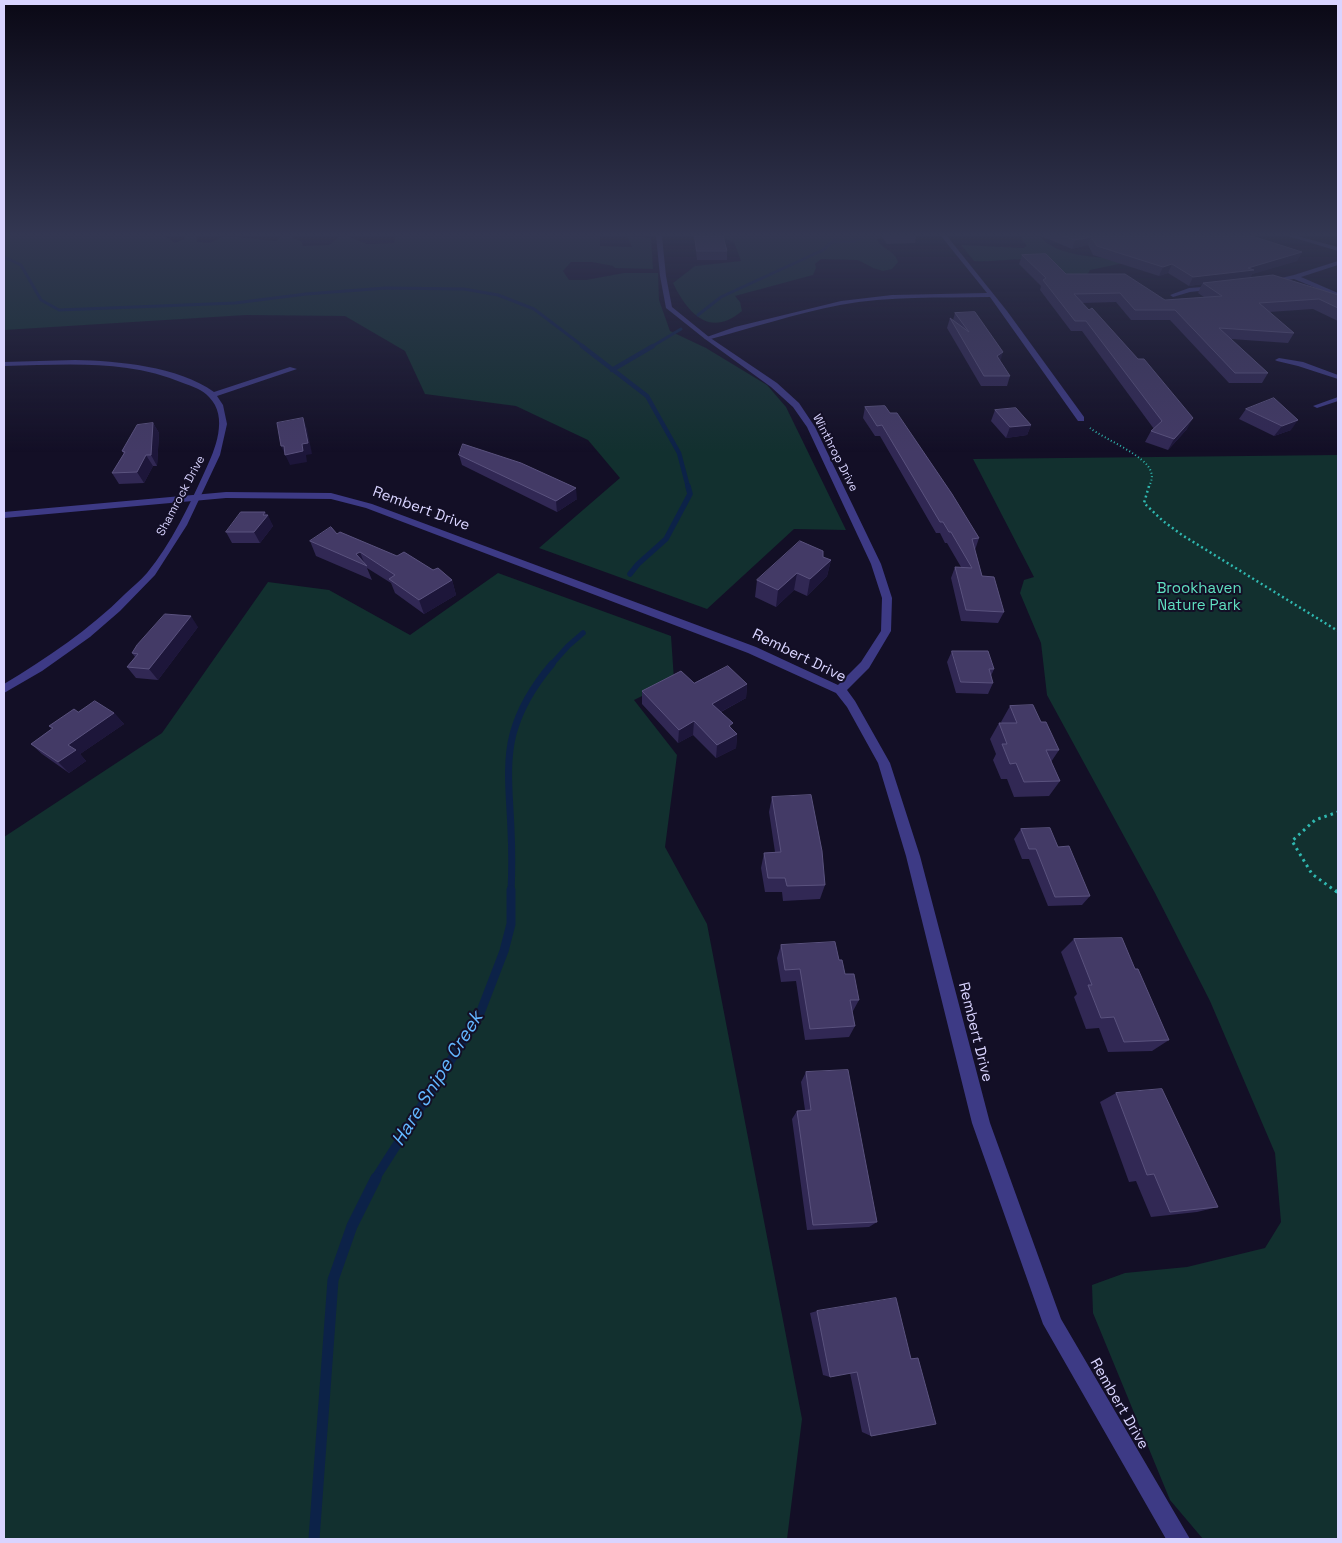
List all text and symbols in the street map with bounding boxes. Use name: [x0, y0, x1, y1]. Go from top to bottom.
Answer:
street label: Winthrop Drive: [809, 412, 861, 494]
street label: Shamrock Drive: [154, 453, 208, 539]
street label: Rembert Drive: [370, 483, 472, 535]
park label: Brookhaven Nature Park: [1156, 580, 1242, 615]
street label: Rembert Drive: [749, 626, 849, 686]
street label: Rembert Drive: [954, 980, 996, 1084]
water label: Hare Snipe Creek: [387, 1007, 489, 1151]
street label: Rembert Drive: [1086, 1355, 1152, 1453]

